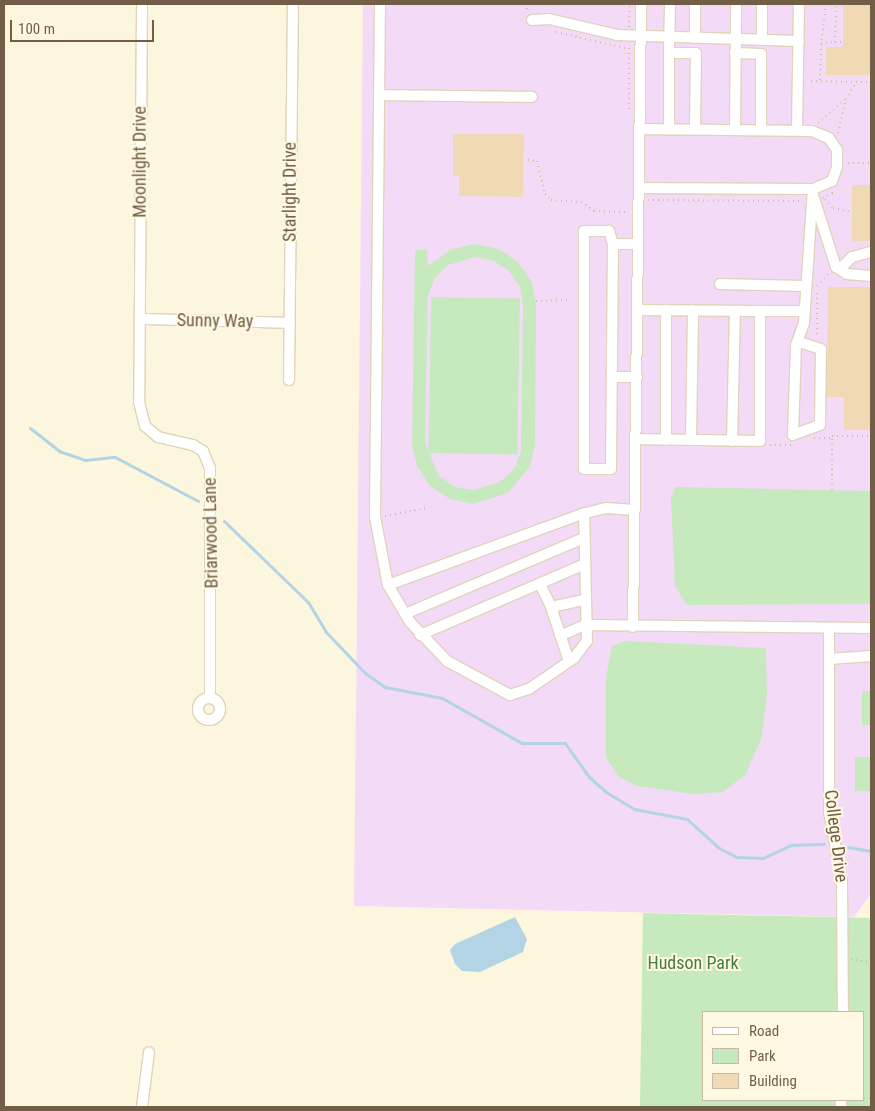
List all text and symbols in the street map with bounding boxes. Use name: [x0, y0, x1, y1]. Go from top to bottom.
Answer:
scale bar: [12, 10, 156, 42]
text: 100 m: [18, 20, 55, 38]
street label: Moonlight Drive: [129, 106, 151, 218]
street label: Starlight Drive: [279, 142, 301, 242]
street label: Sunny Way: [177, 310, 253, 332]
street label: Briarwood Lane: [199, 477, 223, 589]
street label: College Drive: [820, 788, 852, 884]
park label: Hudson Park: [648, 952, 738, 974]
legend: [702, 1011, 865, 1101]
text: Road: [749, 1022, 779, 1040]
text: Park: [749, 1047, 776, 1065]
text: Building: [749, 1072, 797, 1090]

